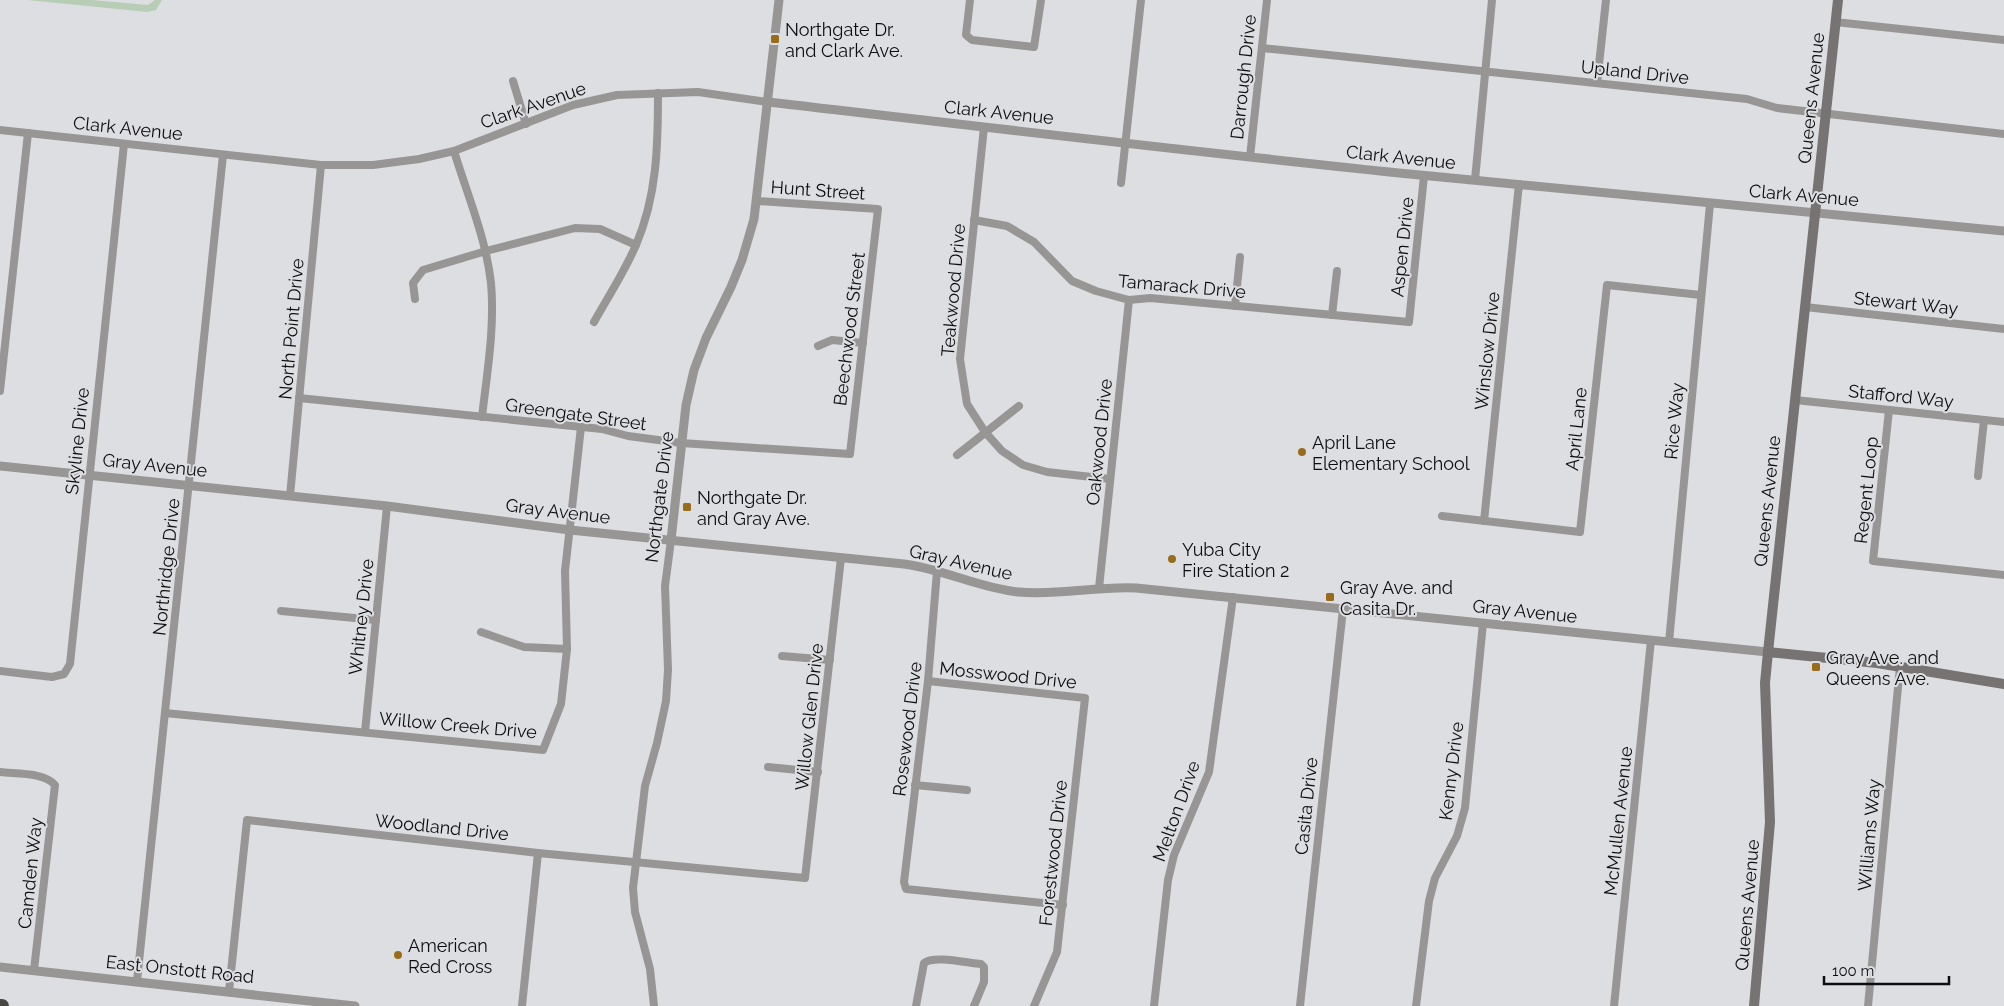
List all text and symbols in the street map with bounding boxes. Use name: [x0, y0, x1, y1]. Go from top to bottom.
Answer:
street label: Darrough Drive: [1226, 13, 1260, 141]
place label: Northgate Dr. and Clark Ave.: [785, 19, 903, 61]
street label: Queens Avenue: [1794, 31, 1828, 165]
marker: Northgate Dr. and Clark Ave.: [769, 33, 781, 45]
street label: Upland Drive: [1580, 56, 1690, 88]
street label: Clark Avenue: [478, 77, 589, 133]
street label: Clark Avenue: [943, 96, 1055, 128]
street label: Clark Avenue: [72, 112, 184, 144]
street label: Clark Avenue: [1345, 141, 1457, 173]
street label: Hunt Street: [770, 176, 866, 204]
street label: Clark Avenue: [1748, 180, 1860, 210]
street label: Aspen Drive: [1386, 196, 1418, 298]
street label: Teakwood Drive: [937, 222, 969, 357]
street label: Beechwood Street: [829, 251, 869, 407]
street label: North Point Drive: [274, 257, 308, 400]
street label: Tamarack Drive: [1117, 270, 1247, 302]
street label: Stewart Way: [1853, 287, 1959, 319]
street label: Winslow Drive: [1470, 290, 1504, 411]
street label: Oakwood Drive: [1082, 377, 1116, 506]
street label: Stafford Way: [1847, 380, 1955, 412]
street label: Rice Way: [1660, 381, 1688, 460]
street label: Skyline Drive: [61, 386, 93, 496]
street label: April Lane: [1561, 386, 1591, 472]
street label: Greengate Street: [504, 394, 648, 434]
street label: Northgate Drive: [641, 430, 678, 564]
place label: April Lane Elementary School: [1312, 432, 1470, 474]
street label: Queens Avenue: [1750, 434, 1784, 568]
street label: Regent Loop: [1850, 435, 1882, 545]
marker: April Lane Elementary School: [1296, 446, 1308, 458]
street label: Gray Avenue: [102, 449, 209, 481]
place label: Northgate Dr. and Gray Ave.: [697, 487, 810, 529]
street label: Gray Avenue: [505, 494, 612, 528]
street label: Northridge Drive: [148, 497, 184, 637]
marker: Northgate Dr. and Gray Ave.: [681, 501, 693, 513]
place label: Yuba City Fire Station 2: [1182, 539, 1289, 581]
street label: Gray Avenue: [907, 540, 1015, 584]
marker: Yuba City Fire Station 2: [1166, 553, 1178, 565]
street label: Whitney Drive: [344, 557, 378, 676]
place label: Gray Ave. and Casita Dr.: [1340, 577, 1453, 619]
marker: Gray Ave. and Casita Dr.: [1324, 591, 1336, 603]
street label: Gray Avenue: [1472, 595, 1579, 627]
street label: Willow Glen Drive: [791, 642, 827, 792]
place label: Gray Ave. and Queens Ave.: [1826, 647, 1939, 689]
street label: Mosswood Drive: [938, 657, 1078, 693]
street label: Rosewood Drive: [888, 660, 926, 798]
marker: Gray Ave. and Queens Ave.: [1810, 661, 1822, 673]
street label: Willow Creek Drive: [378, 708, 538, 742]
street label: Kenny Drive: [1435, 720, 1468, 822]
street label: McMullen Avenue: [1600, 745, 1636, 897]
street label: Casita Drive: [1290, 756, 1322, 856]
street label: Melton Drive: [1148, 757, 1204, 864]
street label: Williams Way: [1854, 778, 1884, 892]
street label: Forestwood Drive: [1035, 779, 1071, 927]
street label: Woodland Drive: [374, 810, 510, 844]
street label: Camden Way: [14, 816, 46, 930]
street label: Queens Avenue: [1731, 838, 1763, 972]
place label: American Red Cross: [408, 935, 493, 977]
marker: American Red Cross: [392, 949, 404, 961]
street label: East Onstott Road: [105, 951, 255, 987]
scale bar: [1824, 954, 1949, 986]
text: 100 m: [1832, 962, 1874, 980]

